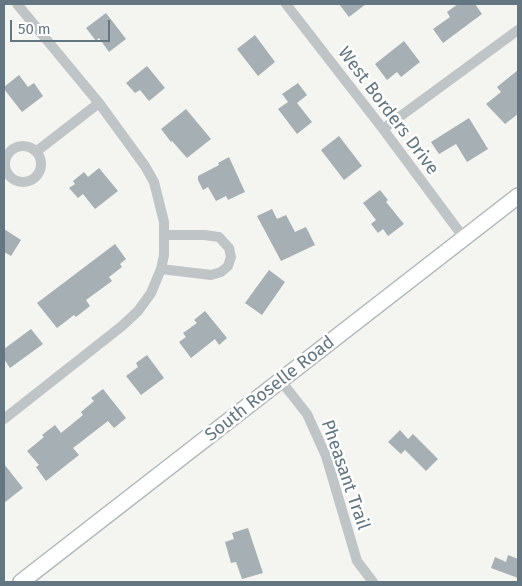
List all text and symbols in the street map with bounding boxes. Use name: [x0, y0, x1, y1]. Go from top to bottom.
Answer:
scale bar: [12, 10, 112, 42]
text: 50 m: [18, 20, 51, 38]
street label: West Borders Drive: [333, 43, 443, 179]
street label: South Roselle Road: [201, 332, 339, 446]
street label: Pheasant Trail: [316, 417, 374, 533]

